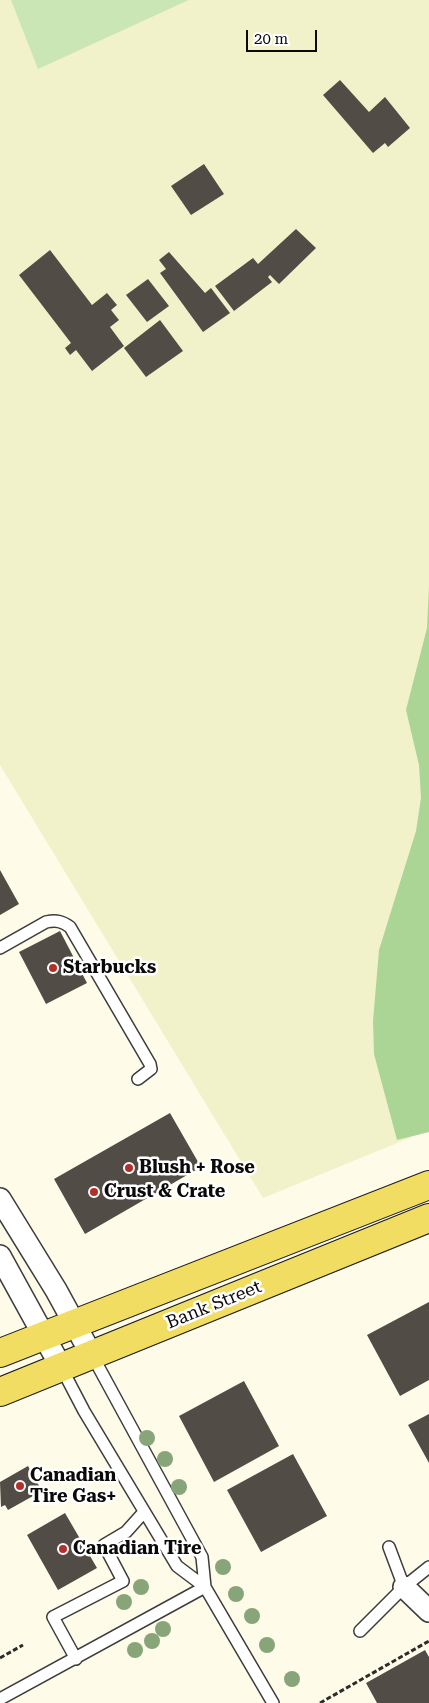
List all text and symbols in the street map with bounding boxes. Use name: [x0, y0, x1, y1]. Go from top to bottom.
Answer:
scale bar: [249, 20, 320, 52]
text: 20 m: [254, 30, 288, 48]
place label: Starbucks: [63, 957, 156, 979]
marker: Starbucks: [47, 962, 59, 974]
place label: Blush + Rose: [139, 1157, 255, 1179]
marker: Blush + Rose: [123, 1162, 135, 1174]
place label: Crust & Crate: [104, 1181, 225, 1203]
marker: Crust & Crate: [88, 1186, 100, 1198]
street label: Bank Street: [163, 1276, 265, 1334]
place label: Canadian Tire Gas+: [30, 1465, 116, 1508]
marker: Canadian Tire Gas+: [14, 1480, 26, 1492]
place label: Canadian Tire: [73, 1538, 202, 1560]
marker: Canadian Tire: [57, 1543, 69, 1555]

